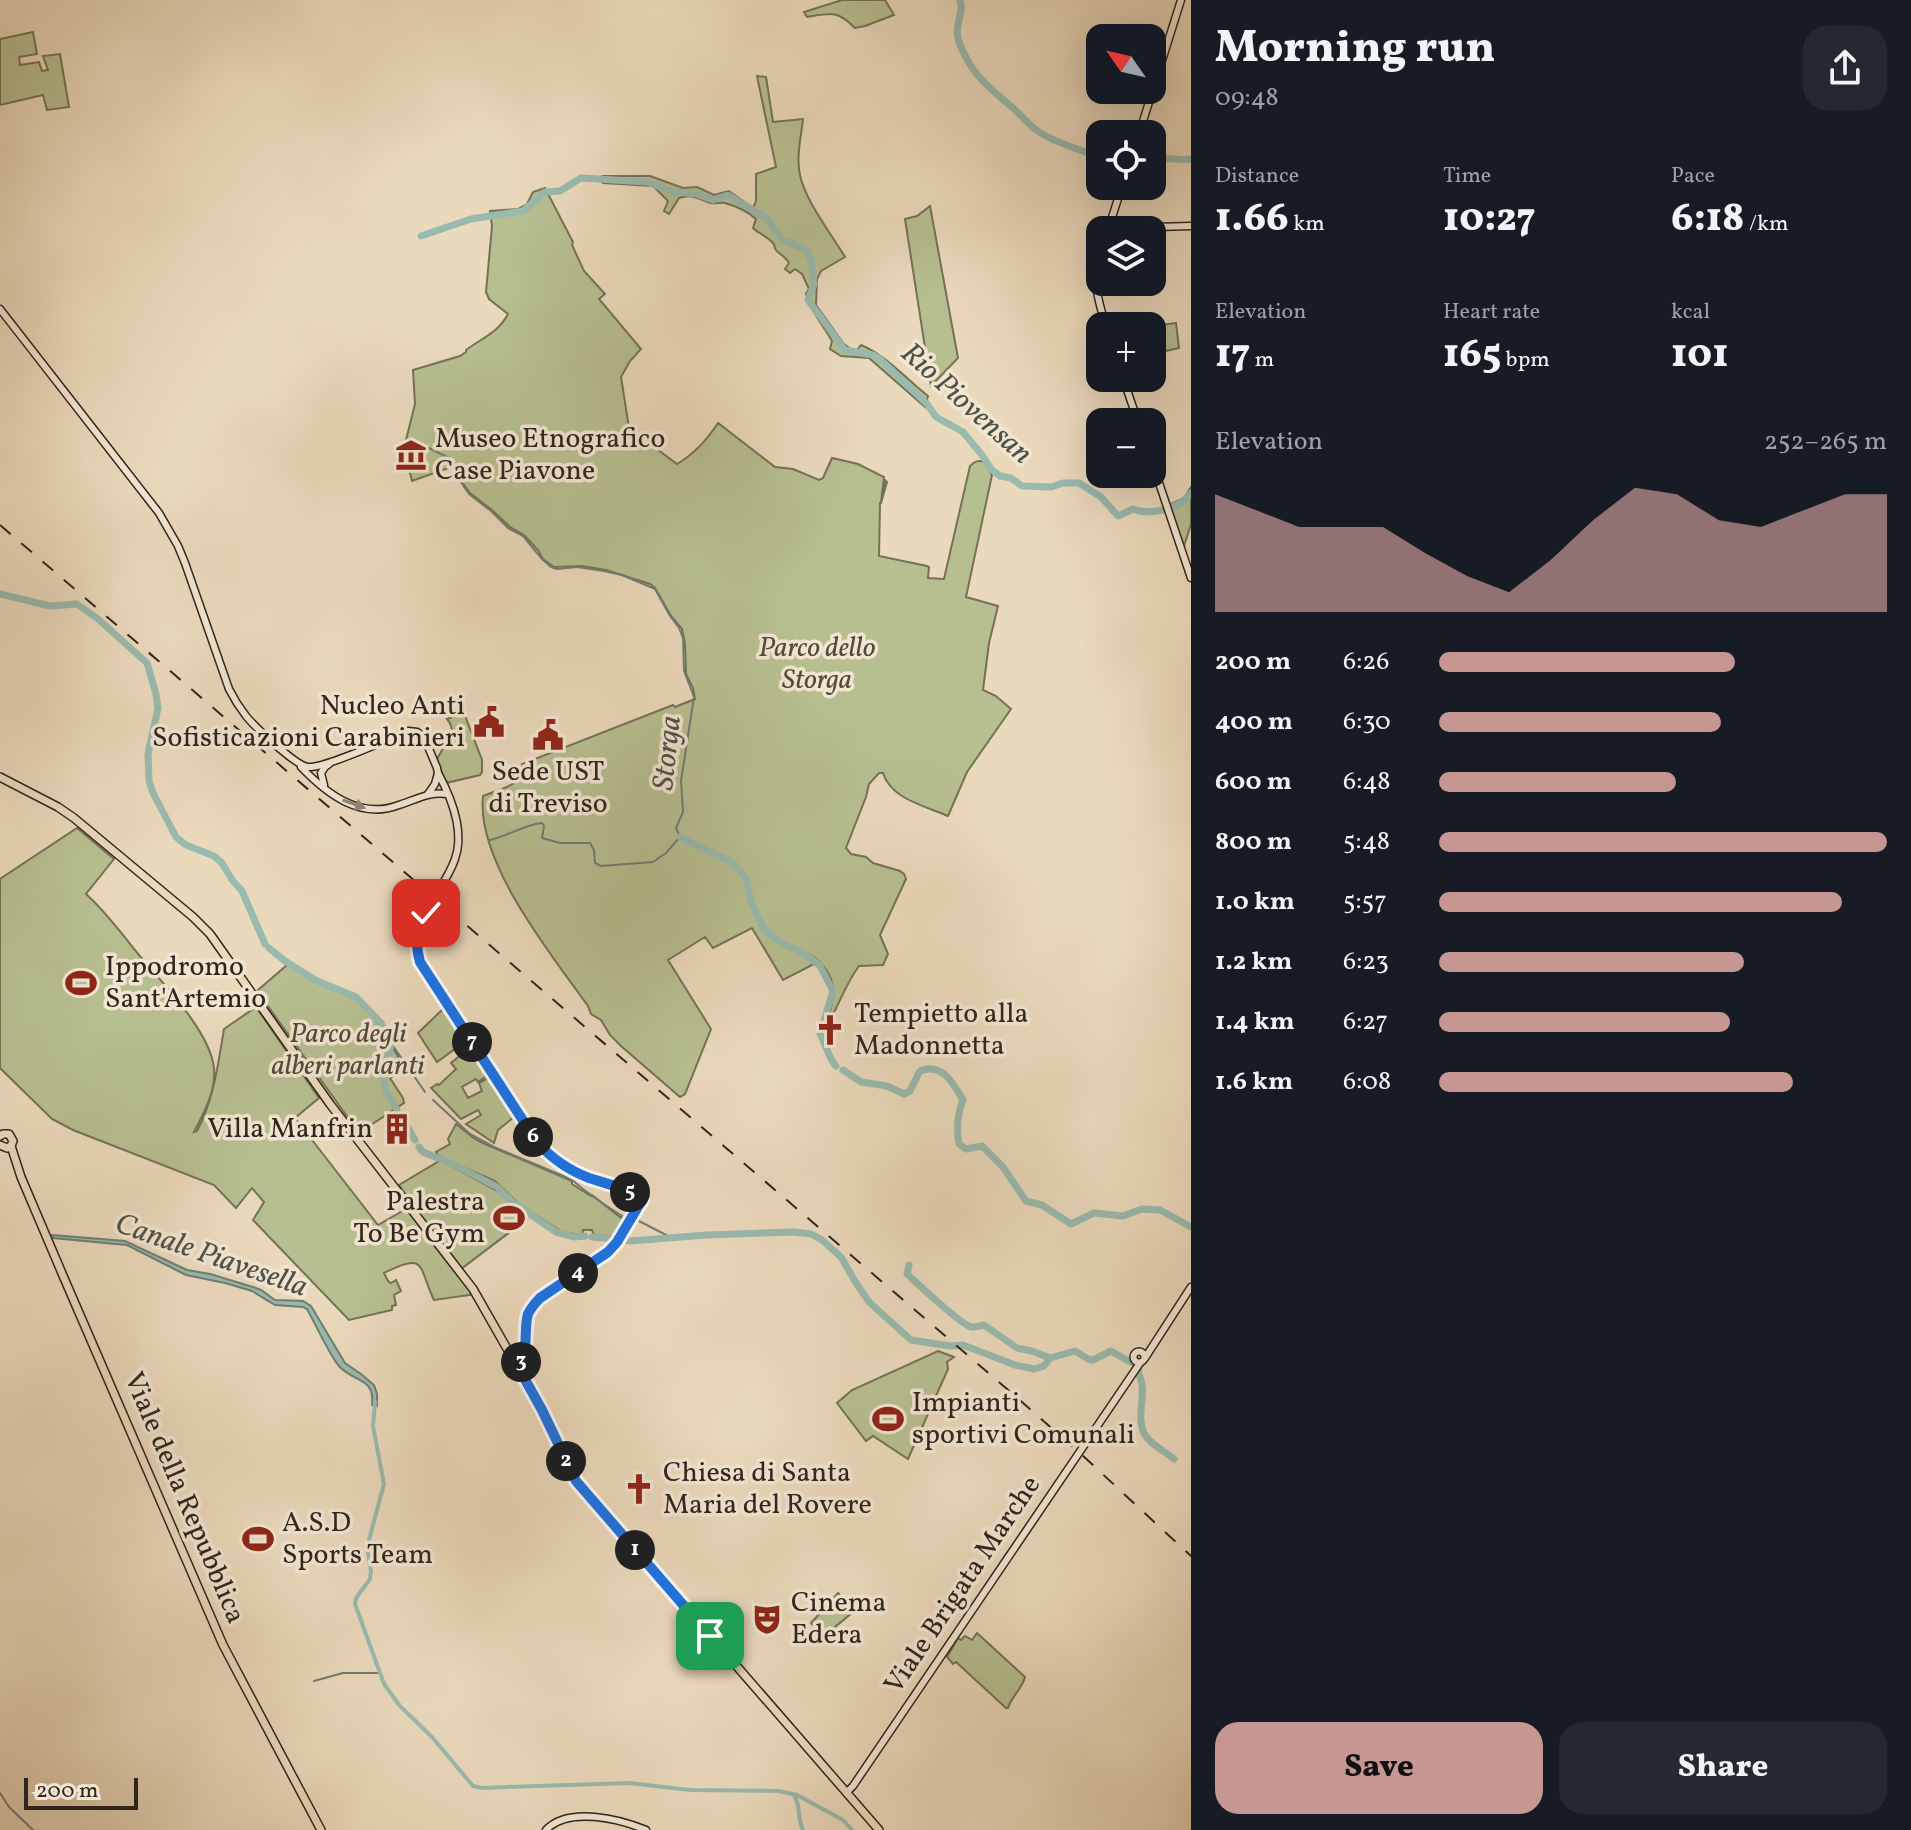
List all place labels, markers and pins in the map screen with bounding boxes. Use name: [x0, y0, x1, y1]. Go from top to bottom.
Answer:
place label: Museo Etnografico Case Piavone: [435, 420, 665, 491]
museum icon: Museo Etnografico Case Piavone: [394, 438, 428, 472]
place label: Nucleo Anti Sofisticazioni Carabinieri: [152, 687, 465, 758]
public building icon: Nucleo Anti Sofisticazioni Carabinieri: [472, 705, 506, 739]
public building icon: Sede UST di Treviso: [531, 718, 565, 752]
place label: Sede UST di Treviso: [488, 753, 608, 824]
pin: [392, 879, 460, 947]
place label: Ippodromo Sant'Artemio: [105, 948, 266, 1019]
sports icon: Ippodromo Sant'Artemio: [64, 966, 98, 1000]
place label: Tempietto alla Madonnetta: [854, 995, 1028, 1066]
church icon: Tempietto alla Madonnetta: [813, 1013, 847, 1047]
pin: 7: [452, 1022, 492, 1062]
place label: Villa Manfrin: [207, 1110, 373, 1149]
building icon: Villa Manfrin: [380, 1112, 414, 1146]
pin: 6: [513, 1117, 553, 1157]
pin: 5: [610, 1172, 650, 1212]
place label: Palestra To Be Gym: [353, 1183, 485, 1254]
sports icon: Palestra To Be Gym: [492, 1201, 526, 1235]
pin: 4: [558, 1253, 598, 1293]
pin: 3: [501, 1342, 541, 1382]
place label: Impianti sportivi Comunali: [912, 1384, 1135, 1455]
sports icon: Impianti sportivi Comunali: [871, 1402, 905, 1436]
pin: 2: [546, 1441, 586, 1481]
place label: Chiesa di Santa Maria del Rovere: [663, 1454, 872, 1525]
church icon: Chiesa di Santa Maria del Rovere: [622, 1472, 656, 1506]
place label: A.S.D Sports Team: [282, 1504, 433, 1575]
sports icon: A.S.D Sports Team: [241, 1522, 275, 1556]
pin: 1: [615, 1530, 655, 1570]
place label: Cinema Edera: [791, 1584, 886, 1655]
pin: [676, 1602, 744, 1670]
theatre icon: Cinema Edera: [750, 1602, 784, 1636]

